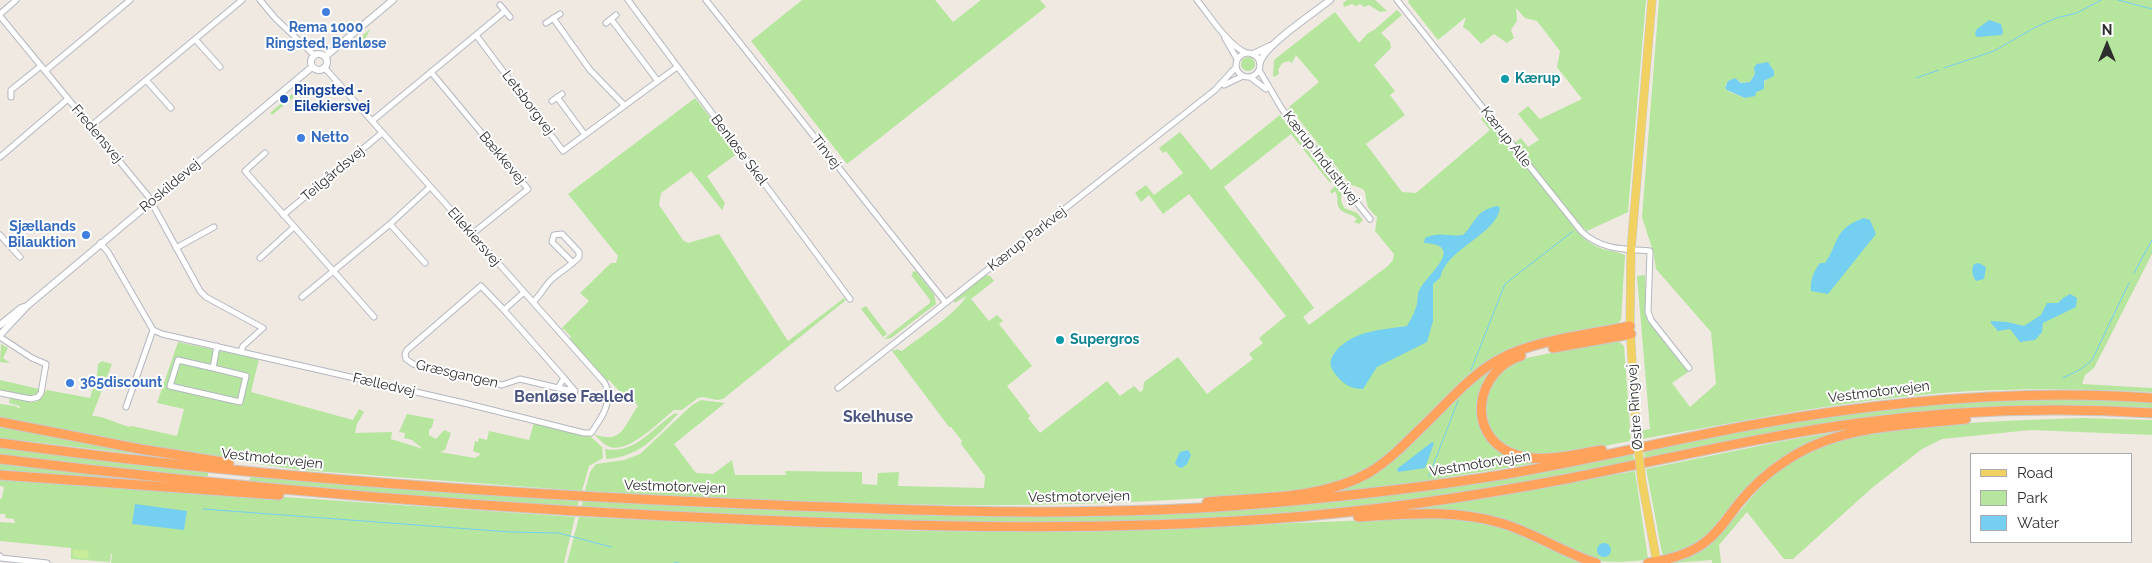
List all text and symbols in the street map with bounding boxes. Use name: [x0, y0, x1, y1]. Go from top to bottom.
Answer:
marker: Rema 1000 Ringsted, Benløse: [320, 6, 332, 18]
place label: Rema 1000 Ringsted, Benløse: [266, 20, 386, 52]
north arrow: [2082, 20, 2132, 70]
text: N: [2102, 22, 2112, 38]
street label: Letsborgvej: [498, 67, 558, 139]
place label: Kærup: [1515, 71, 1560, 87]
marker: Kærup: [1499, 73, 1511, 85]
place label: Ringsted - Eilekiersvej: [294, 83, 370, 115]
marker: Ringsted - Eilekiersvej: [278, 93, 290, 105]
street label: Fredensvej: [68, 101, 126, 167]
street label: Kærup Alle: [1477, 103, 1535, 171]
street label: Kærup Industrivej: [1279, 108, 1363, 208]
street label: Benløse Skel: [707, 111, 771, 189]
street label: Bækkevej: [475, 128, 529, 188]
place label: Netto: [311, 130, 349, 146]
marker: Netto: [295, 132, 307, 144]
street label: Tinvej: [808, 132, 844, 172]
street label: Teilgårdsvej: [298, 143, 368, 205]
street label: Roskildevej: [136, 156, 204, 216]
street label: Kærup Parkvej: [985, 203, 1069, 275]
street label: Eilekiersvej: [444, 204, 504, 270]
place label: Sjællands Bilauktion: [8, 219, 76, 252]
marker: Sjællands Bilauktion: [80, 229, 92, 241]
place label: Supergros: [1070, 332, 1139, 348]
marker: Supergros: [1054, 334, 1066, 346]
street label: Græsgangen: [414, 356, 500, 392]
street label: Østre Ringvej: [1624, 364, 1646, 450]
street label: Fælledvej: [351, 370, 417, 400]
place label: 365discount: [80, 375, 162, 391]
marker: 365discount: [64, 377, 76, 389]
street label: Vestmotorvejen: [1827, 377, 1931, 407]
district label: Benløse Fælled: [514, 387, 634, 407]
district label: Skelhuse: [843, 407, 913, 427]
street label: Vestmotorvejen: [220, 445, 324, 473]
street label: Vestmotorvejen: [1428, 448, 1532, 480]
legend: [1970, 453, 2132, 543]
text: Road: [2017, 464, 2053, 482]
street label: Vestmotorvejen: [624, 477, 726, 497]
street label: Vestmotorvejen: [1028, 488, 1130, 506]
text: Park: [2017, 489, 2048, 507]
text: Water: [2017, 514, 2059, 532]

